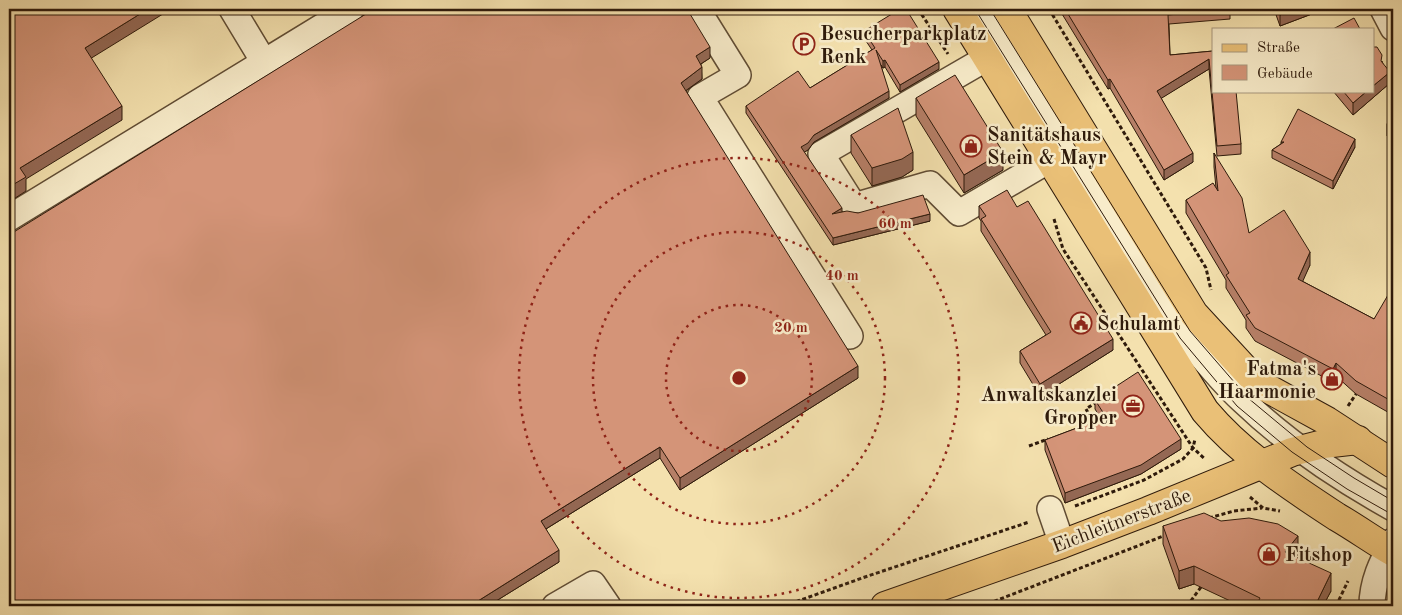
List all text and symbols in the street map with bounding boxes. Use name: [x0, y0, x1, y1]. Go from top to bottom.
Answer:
place label: Besucherparkplatz Renk: [820, 25, 987, 68]
legend: [1212, 28, 1374, 92]
parking icon: Besucherparkplatz Renk: [792, 32, 816, 56]
text: Straße: [1257, 41, 1300, 56]
text: Gebäude: [1257, 67, 1313, 82]
place label: Sanitätshaus Stein & Mayr: [987, 126, 1107, 169]
shop icon: Sanitätshaus Stein & Mayr: [959, 134, 983, 158]
text: 60 m: [878, 217, 912, 232]
text: 40 m: [825, 269, 859, 284]
public building icon: Schulamt: [1069, 311, 1093, 335]
place label: Schulamt: [1097, 315, 1181, 335]
text: 20 m: [774, 321, 808, 336]
place label: Fatma's Haarmonie: [1218, 360, 1316, 403]
shop icon: Fatma's Haarmonie: [1320, 367, 1344, 391]
centre of rings: [730, 369, 748, 387]
place label: Anwaltskanzlei Gropper: [981, 386, 1117, 429]
office icon: Anwaltskanzlei Gropper: [1121, 394, 1145, 418]
street label: Eichleitnerstraße: [1049, 486, 1194, 558]
shop icon: Fitshop: [1257, 542, 1281, 566]
place label: Fitshop: [1285, 546, 1352, 566]

